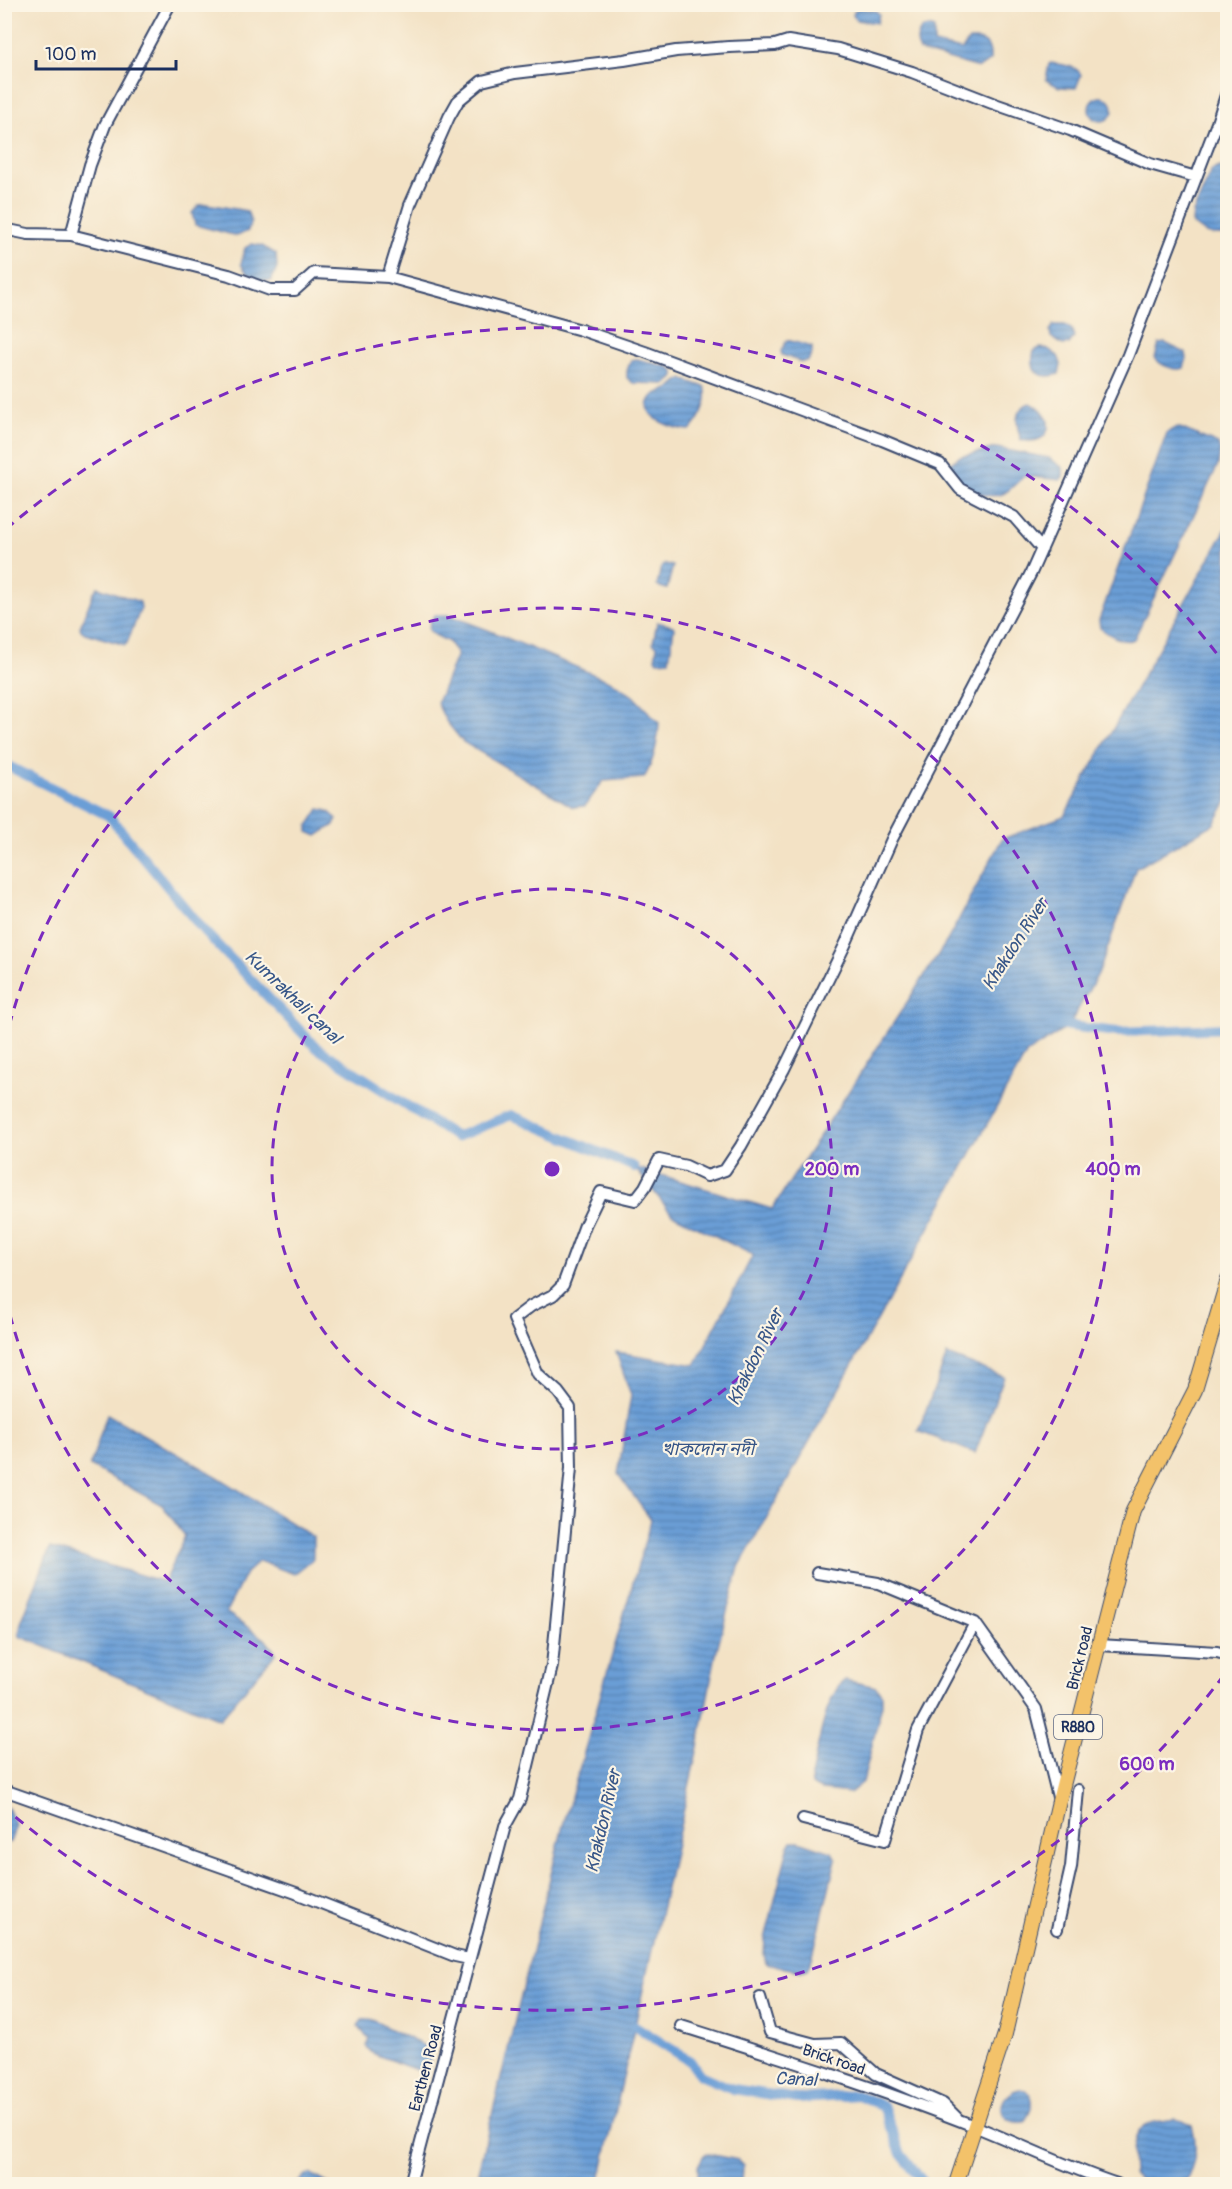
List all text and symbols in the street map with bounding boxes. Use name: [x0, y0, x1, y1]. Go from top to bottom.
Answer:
scale bar: [36, 33, 176, 71]
text: 100 m: [45, 43, 97, 66]
water label: Khakdon River: [977, 892, 1055, 994]
water label: Kumrakhali canal: [239, 945, 347, 1050]
text: 200 m: [805, 1158, 859, 1181]
text: 400 m: [1086, 1158, 1140, 1181]
centre of rings: [542, 1159, 562, 1179]
water label: Khakdon River: [722, 1303, 790, 1409]
water label: খাকদোন নদী: [662, 1438, 758, 1461]
street label: Brick road: [1062, 1624, 1098, 1692]
road number: R880: [1054, 1715, 1102, 1739]
text: 600 m: [1120, 1753, 1174, 1776]
water label: Khakdon River: [580, 1765, 627, 1875]
street label: Earthen Road: [405, 2023, 447, 2114]
street label: Brick road: [800, 2040, 868, 2080]
water label: Canal: [775, 2067, 819, 2092]

